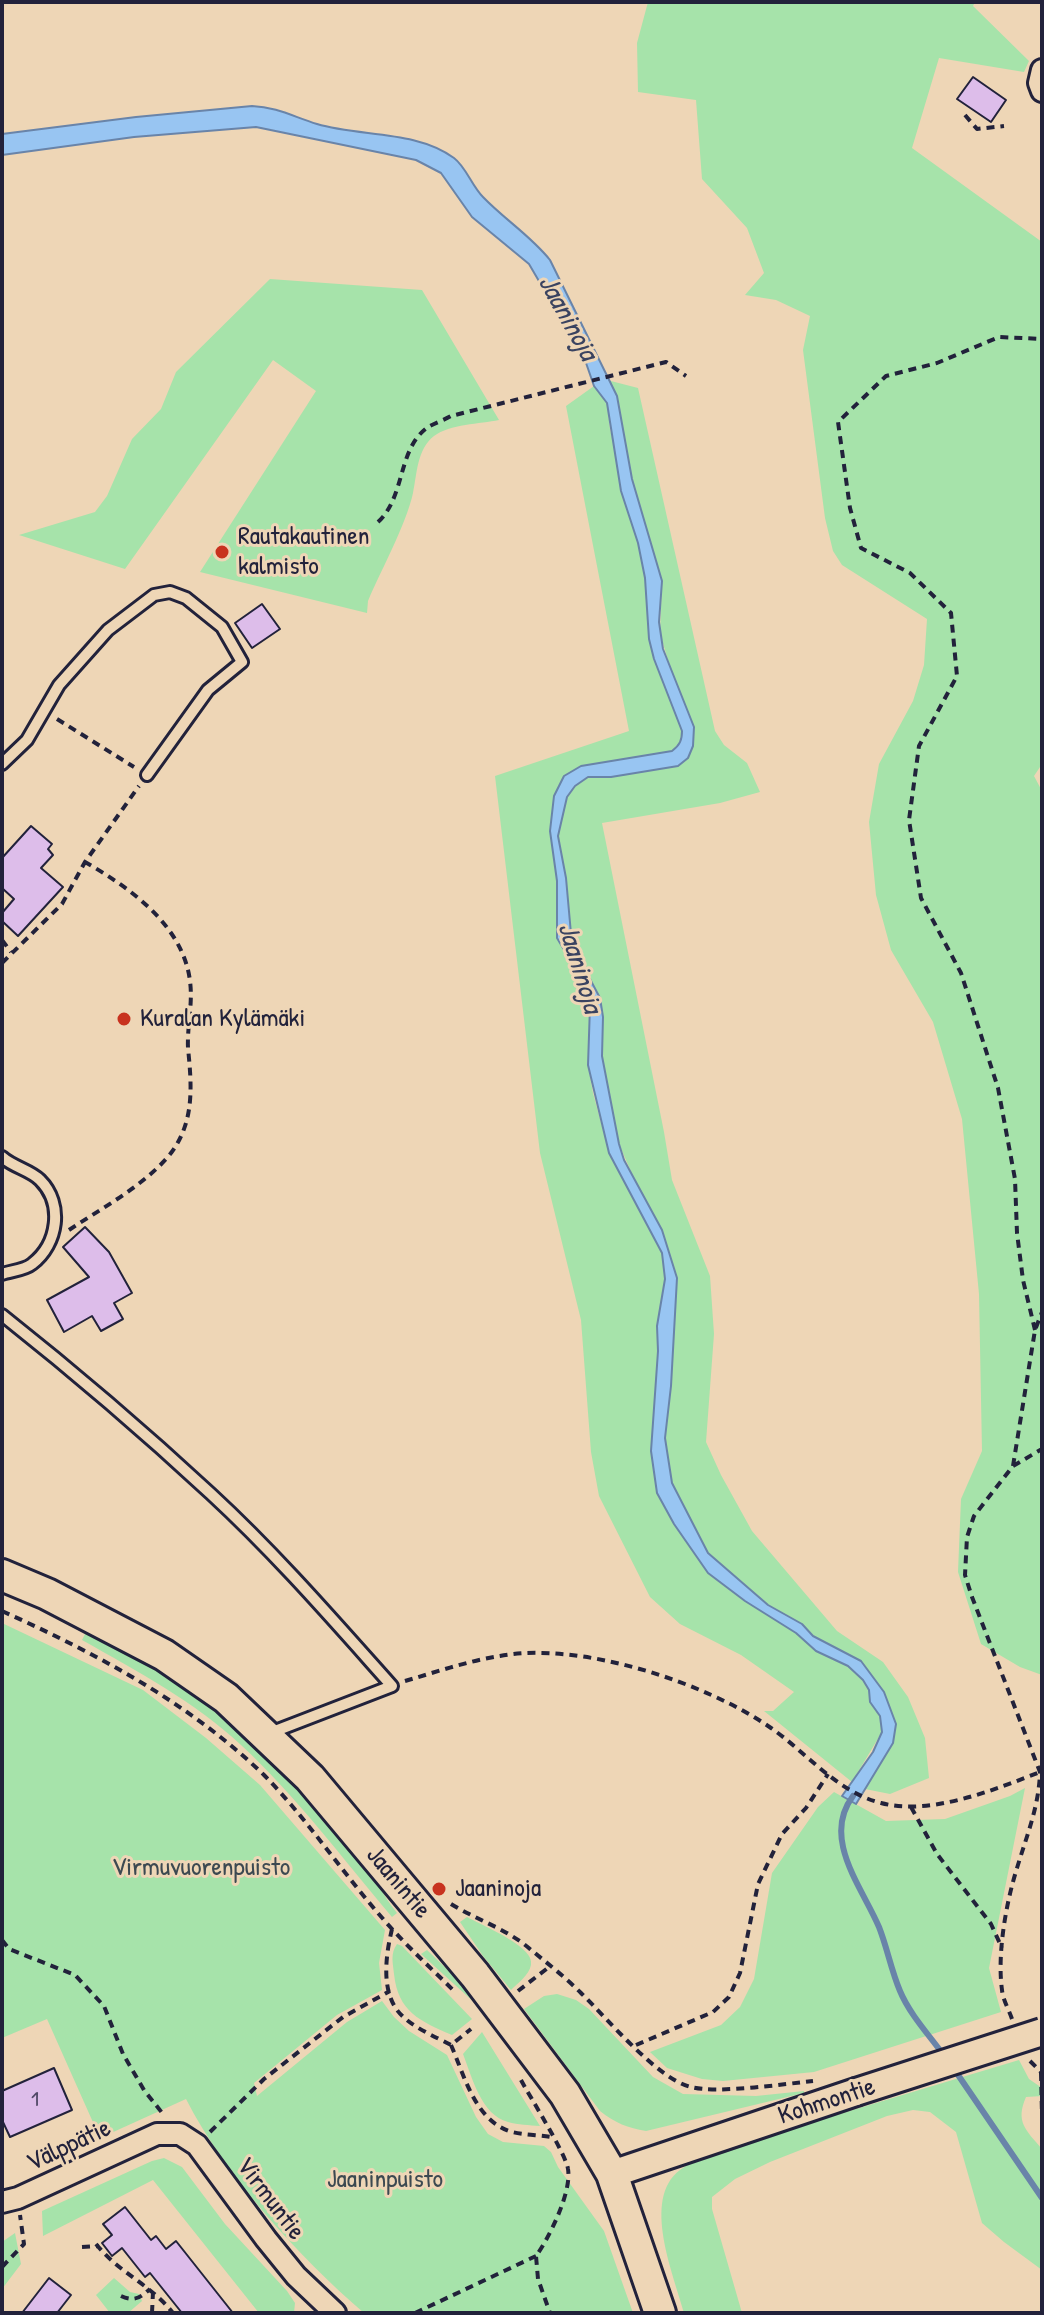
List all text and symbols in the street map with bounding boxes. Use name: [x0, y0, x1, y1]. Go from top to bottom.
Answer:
water label: Jaaninoja: [530, 269, 604, 367]
place label: Rautakautinen kalmisto: [238, 521, 370, 582]
marker: Rautakautinen kalmisto: [213, 543, 231, 561]
water label: Jaaninoja: [549, 919, 609, 1017]
place label: Kuralan Kylämäki: [140, 1003, 305, 1035]
marker: Kuralan Kylämäki: [115, 1010, 133, 1028]
street label: Jaanintie: [359, 1841, 437, 1925]
park label: Virmuvuorenpuisto: [112, 1852, 290, 1884]
place label: Jaaninoja: [455, 1873, 541, 1905]
marker: Jaaninoja: [430, 1880, 448, 1898]
street label: Kohmontie: [775, 2072, 879, 2132]
house number: 1: [31, 2087, 39, 2113]
street label: Välppätie: [22, 2113, 116, 2179]
street label: Virmuntie: [229, 2152, 311, 2246]
park label: Jaaninpuisto: [327, 2164, 443, 2196]

